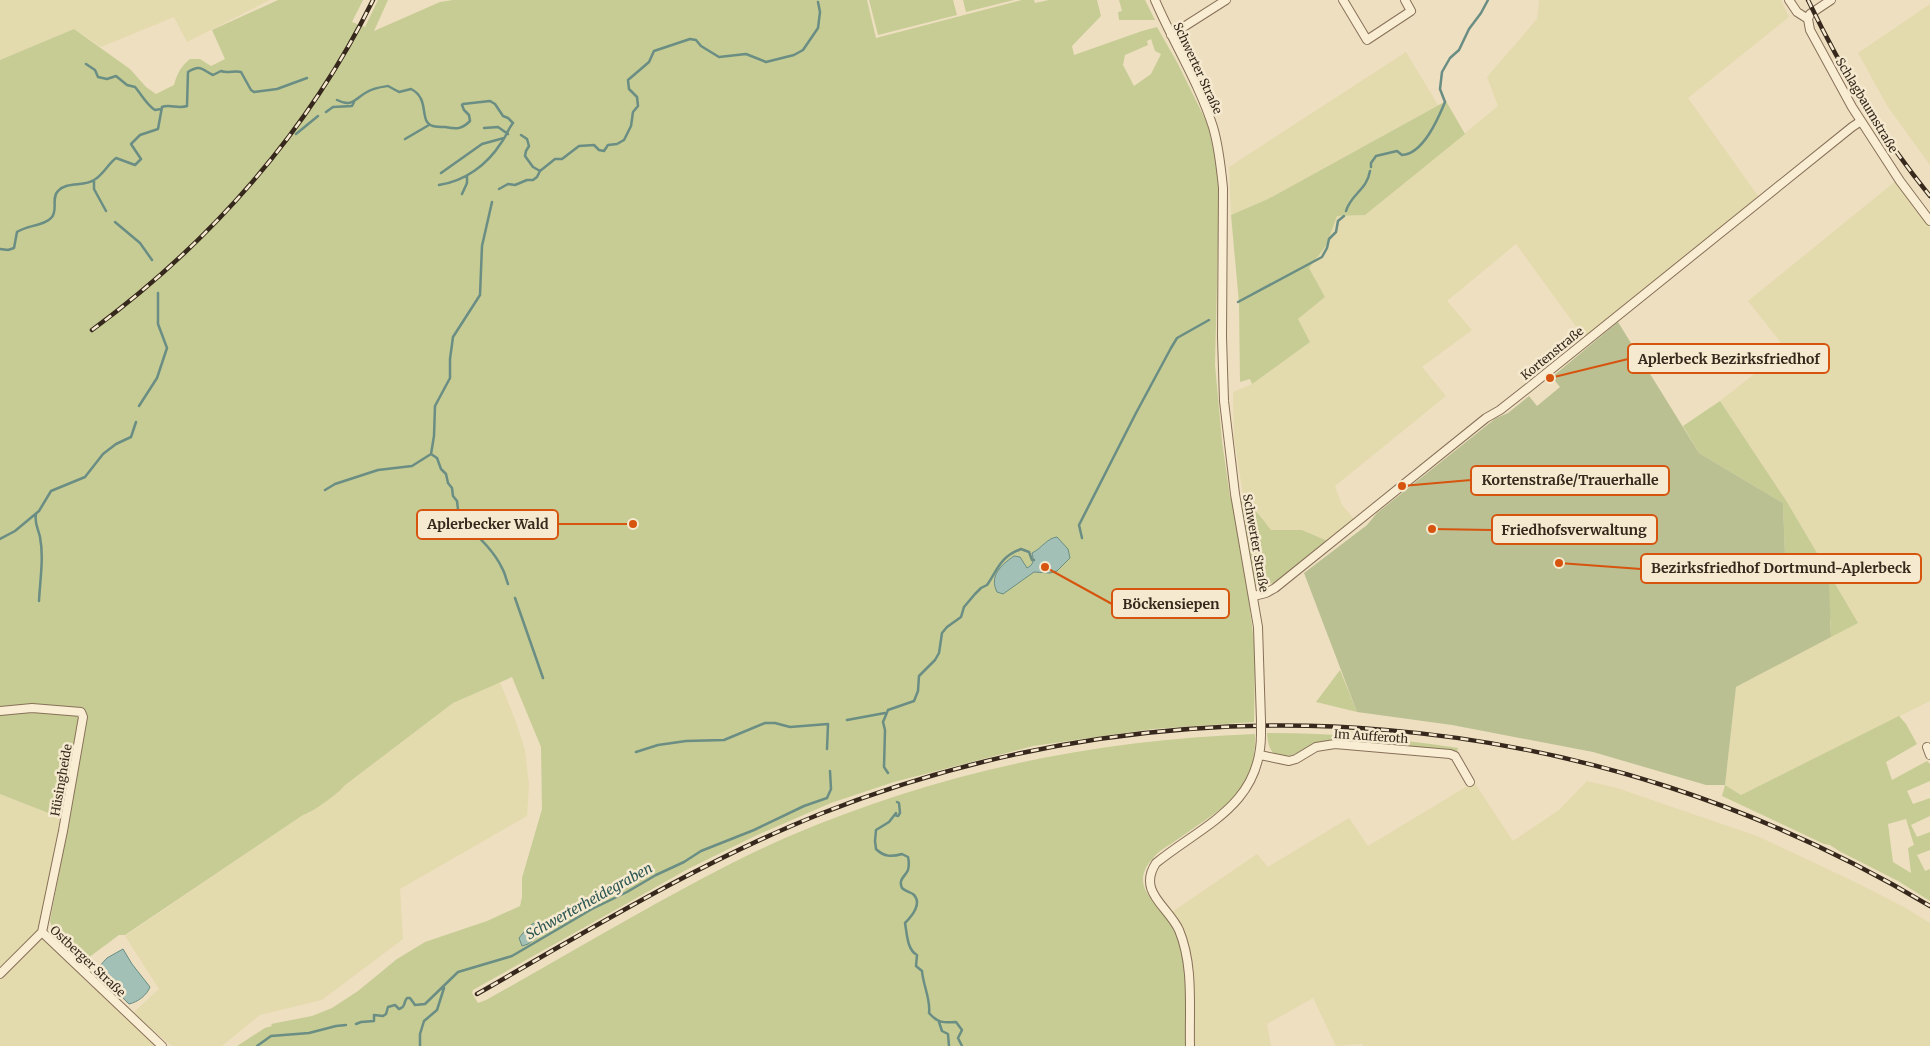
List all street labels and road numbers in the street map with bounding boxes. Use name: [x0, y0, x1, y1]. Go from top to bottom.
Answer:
street label: Schwerter Straße: [1170, 20, 1226, 116]
street label: Schlagbaumstraße: [1833, 55, 1901, 155]
street label: Kortenstraße: [1518, 323, 1586, 383]
street label: Schwerter Straße: [1240, 493, 1272, 593]
street label: Im Aufferoth: [1333, 726, 1409, 746]
street label: Hüsingheide: [47, 743, 75, 817]
street label: Ostberger Straße: [47, 922, 129, 1000]

